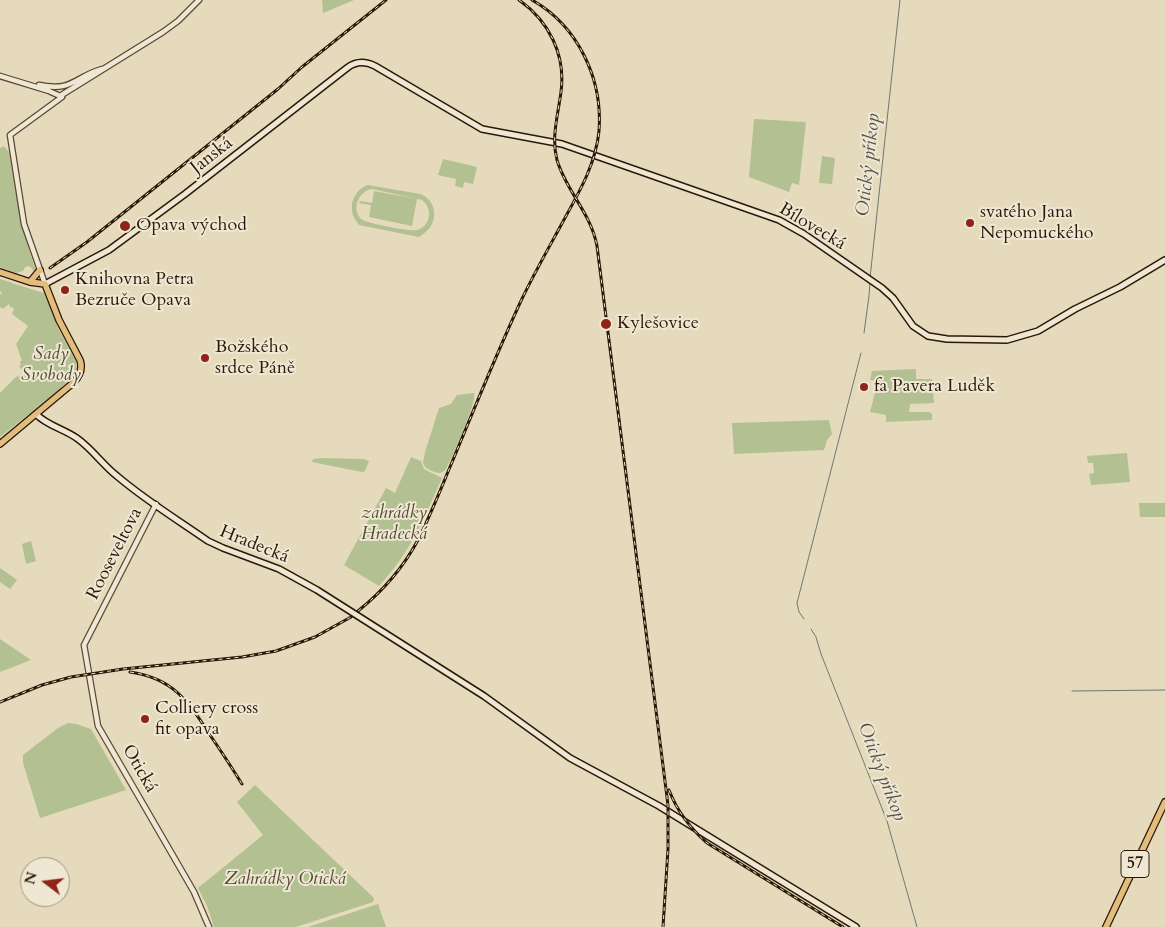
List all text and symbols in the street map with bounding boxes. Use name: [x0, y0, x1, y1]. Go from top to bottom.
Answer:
water label: Otický příkop: [852, 112, 886, 218]
street label: Janská: [187, 133, 237, 179]
street label: Bílovecká: [775, 199, 849, 255]
place label: svatého Jana Nepomuckého: [980, 202, 1094, 244]
place label: Opava východ: [136, 215, 247, 237]
marker: svatého Jana Nepomuckého: [964, 217, 976, 229]
marker: Opava východ: [118, 219, 132, 233]
place label: Knihovna Petra Bezruče Opava: [75, 269, 194, 312]
marker: Knihovna Petra Bezruče Opava: [59, 284, 71, 296]
place label: Kylešovice: [617, 313, 699, 335]
marker: Kylešovice: [599, 317, 613, 331]
place label: Božského srdce Páně: [215, 337, 295, 379]
park label: Sady Svobody: [21, 344, 81, 386]
marker: Božského srdce Páně: [199, 352, 211, 364]
place label: fa Pavera Luděk: [874, 376, 995, 398]
marker: fa Pavera Luděk: [858, 381, 870, 393]
park label: zahrádky Hradecká: [361, 503, 427, 546]
street label: Rooseveltova: [83, 504, 147, 604]
street label: Hradecká: [216, 521, 292, 569]
place label: Colliery cross fit opava: [155, 698, 258, 741]
marker: Colliery cross fit opava: [139, 713, 151, 725]
water label: Otický příkop: [852, 720, 910, 824]
street label: Otická: [117, 741, 161, 797]
road number: 57: [1121, 851, 1149, 878]
north arrow: [20, 857, 70, 907]
park label: Zahrádky Otická: [224, 869, 346, 891]
text: N: [20, 870, 42, 887]

